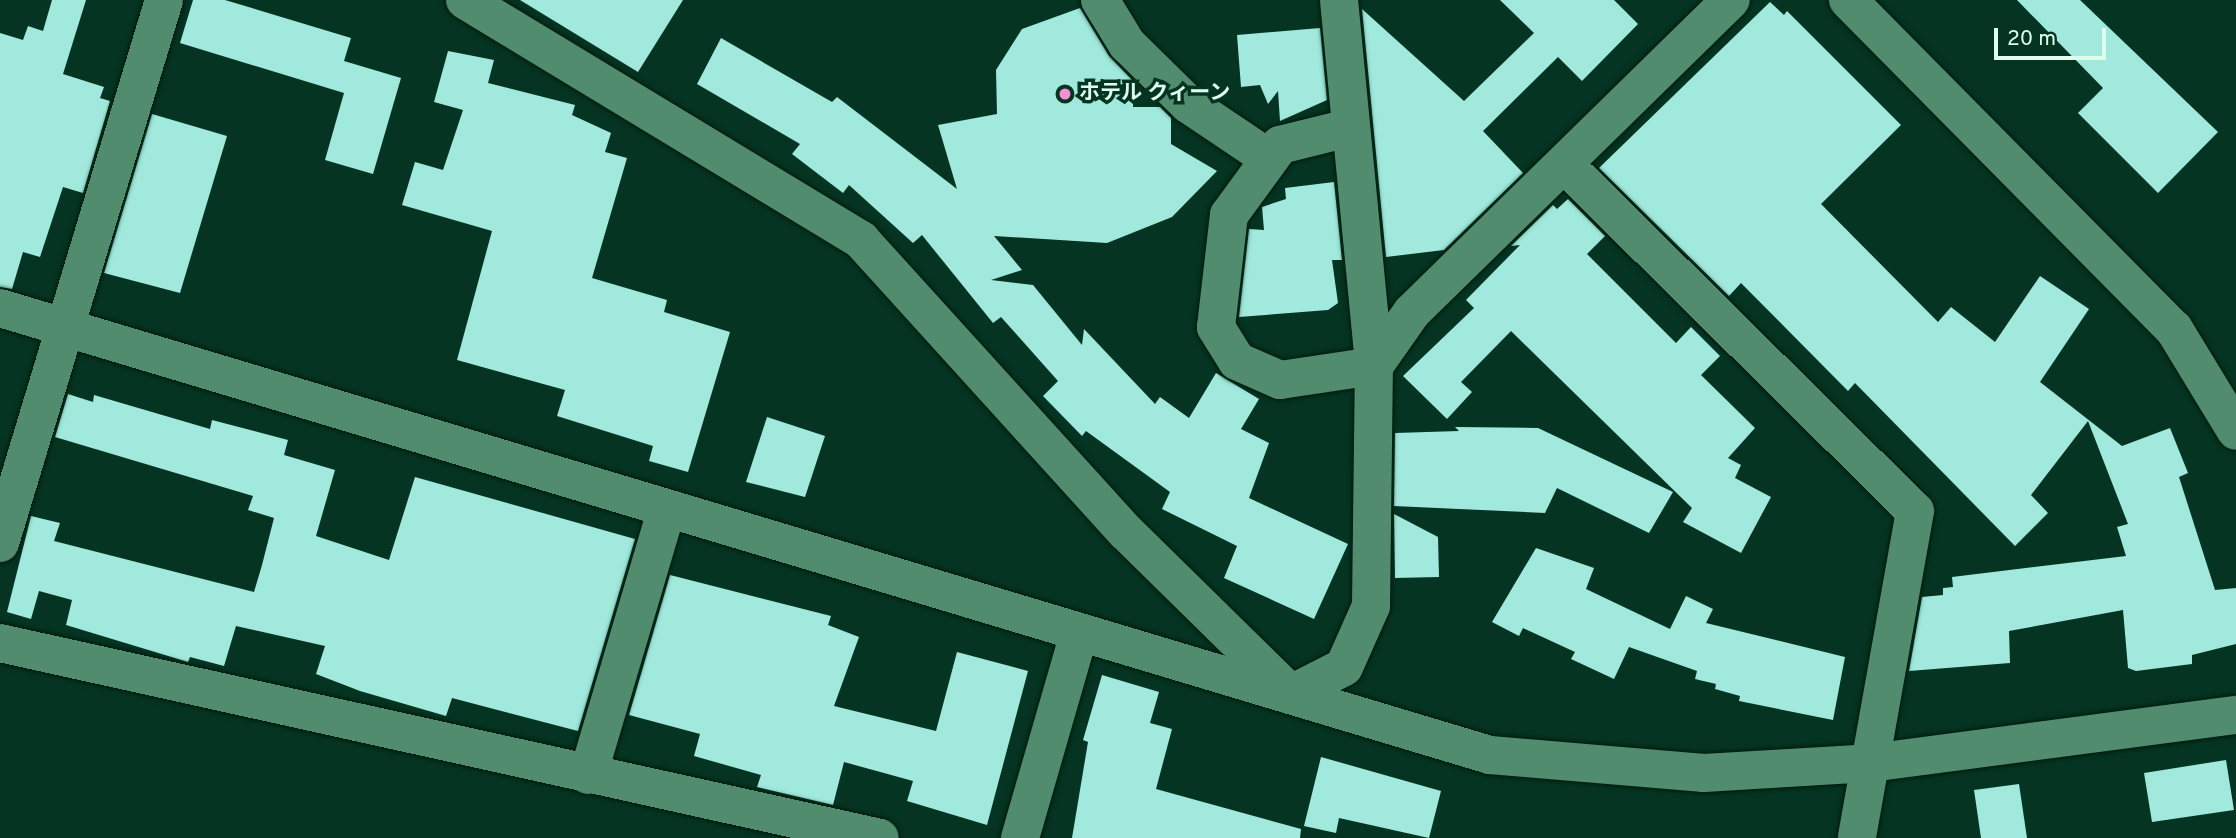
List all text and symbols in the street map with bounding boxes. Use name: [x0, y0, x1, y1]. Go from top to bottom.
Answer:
scale bar: [1998, 14, 2110, 58]
text: 20 m: [2007, 26, 2056, 53]
place label: ホテル クィーン: [1079, 81, 1231, 107]
marker: ホテル クィーン: [1057, 86, 1073, 102]

